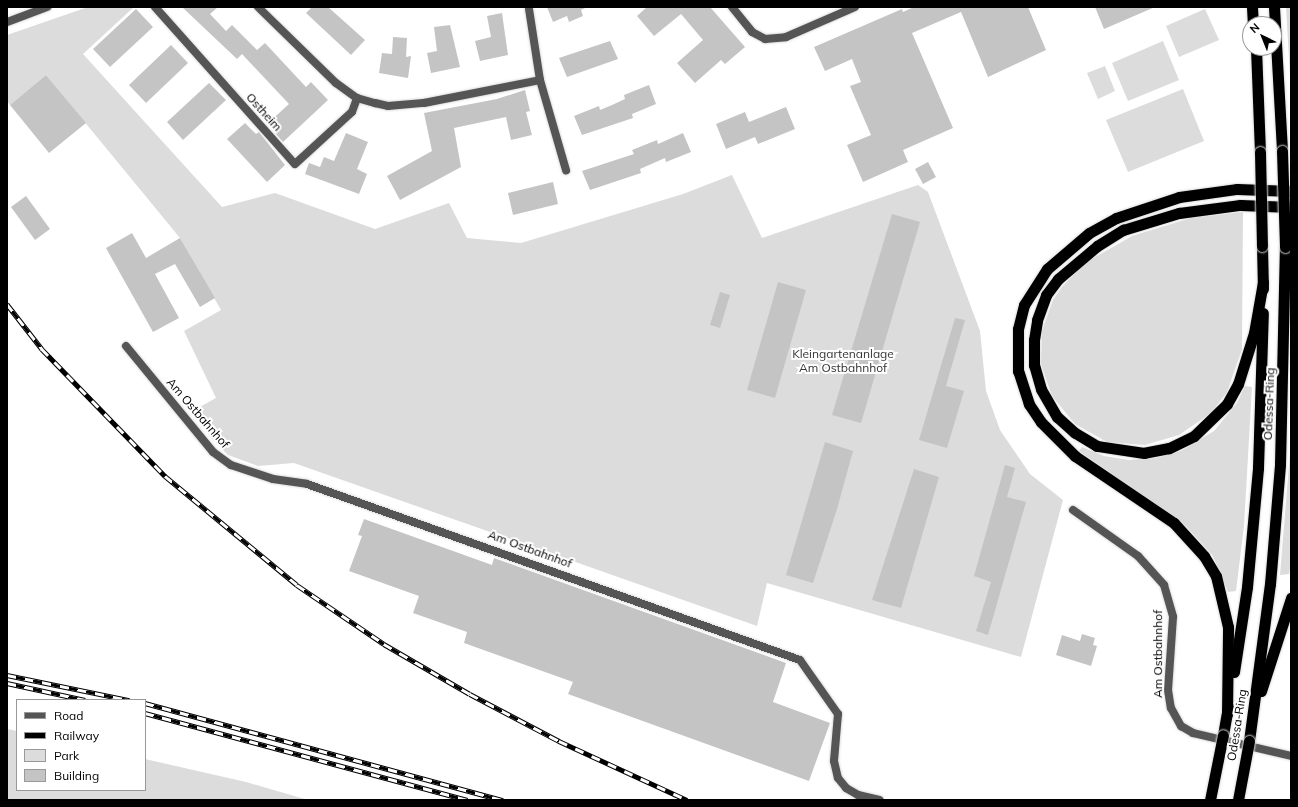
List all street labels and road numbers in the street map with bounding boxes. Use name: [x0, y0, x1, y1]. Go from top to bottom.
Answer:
street label: Ostheim: [243, 90, 285, 134]
street label: Odessa-Ring: [1261, 367, 1277, 441]
street label: Am Ostbahnhof: [164, 375, 232, 451]
street label: Am Ostbahnhof: [486, 527, 574, 571]
street label: Am Ostbahnhof: [1151, 610, 1165, 698]
street label: Odessa-Ring: [1224, 688, 1250, 762]

